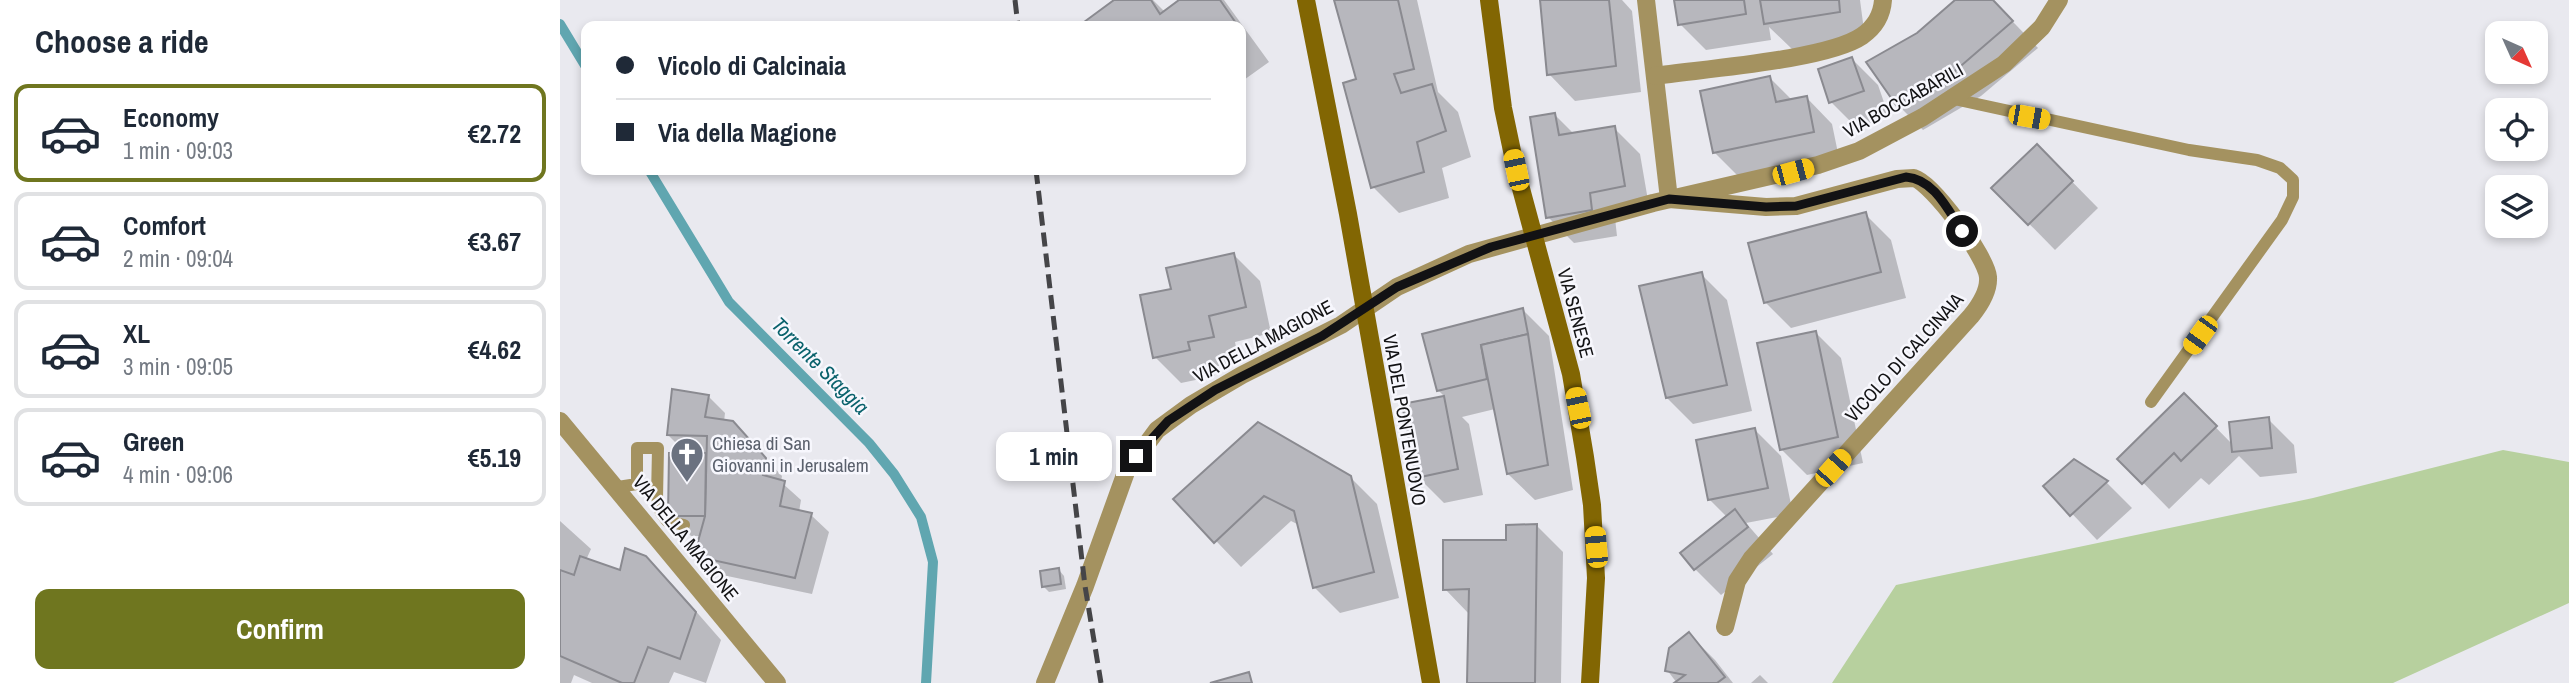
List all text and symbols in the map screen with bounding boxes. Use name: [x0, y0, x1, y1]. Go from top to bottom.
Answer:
text: Choose a ride: [35, 20, 209, 63]
north arrow: [2485, 21, 2548, 84]
map controls: [2485, 21, 2548, 238]
text: Vicolo di Calcinaia: [658, 48, 846, 83]
street label: VIA BOCCABARILI: [1838, 56, 1968, 144]
button: locate: [2485, 98, 2548, 161]
text: Economy: [123, 100, 219, 135]
icon: car: [39, 102, 102, 165]
car: [2007, 103, 2052, 131]
text: Via della Magione: [658, 115, 837, 150]
text: €2.72: [468, 116, 521, 151]
text: 1 min · 09:03: [123, 135, 233, 166]
car: [1502, 147, 1531, 193]
car: [1770, 156, 1817, 188]
button: layers: [2485, 175, 2548, 238]
text: Comfort: [123, 208, 206, 243]
icon: car: [39, 210, 102, 273]
route start: [1946, 215, 1978, 247]
text: €3.67: [468, 224, 521, 259]
text: 2 min · 09:04: [123, 243, 233, 274]
street label: VIA SENESE: [1552, 265, 1600, 361]
street label: VICOLO DI CALCINAIA: [1839, 286, 1969, 427]
street label: VIA DELLA MAGIONE: [1188, 293, 1338, 389]
water label: Torrente Staggia: [765, 311, 875, 421]
car: [2180, 312, 2221, 358]
text: XL: [123, 316, 150, 351]
icon: car: [39, 318, 102, 381]
text: €4.62: [468, 332, 521, 367]
street label: VIA DEL PONTENUOVO: [1377, 332, 1433, 508]
text: 3 min · 09:05: [123, 351, 233, 382]
car: [1564, 385, 1593, 431]
text: Green: [123, 424, 185, 459]
icon: car: [39, 426, 102, 489]
place label: Chiesa di San Giovanni in Jerusalem: [712, 430, 869, 478]
callout: 1 min: [996, 432, 1112, 480]
church icon: Chiesa di San Giovanni in Jerusalem: [668, 435, 706, 484]
text: €5.19: [468, 440, 521, 475]
route end: [1120, 440, 1152, 472]
text: 1 min: [1029, 441, 1079, 472]
car: [1812, 445, 1855, 491]
text: 4 min · 09:06: [123, 459, 233, 490]
street label: VIA DELLA MAGIONE: [627, 470, 745, 606]
car: [1584, 525, 1609, 569]
button: Confirm: [35, 589, 525, 669]

